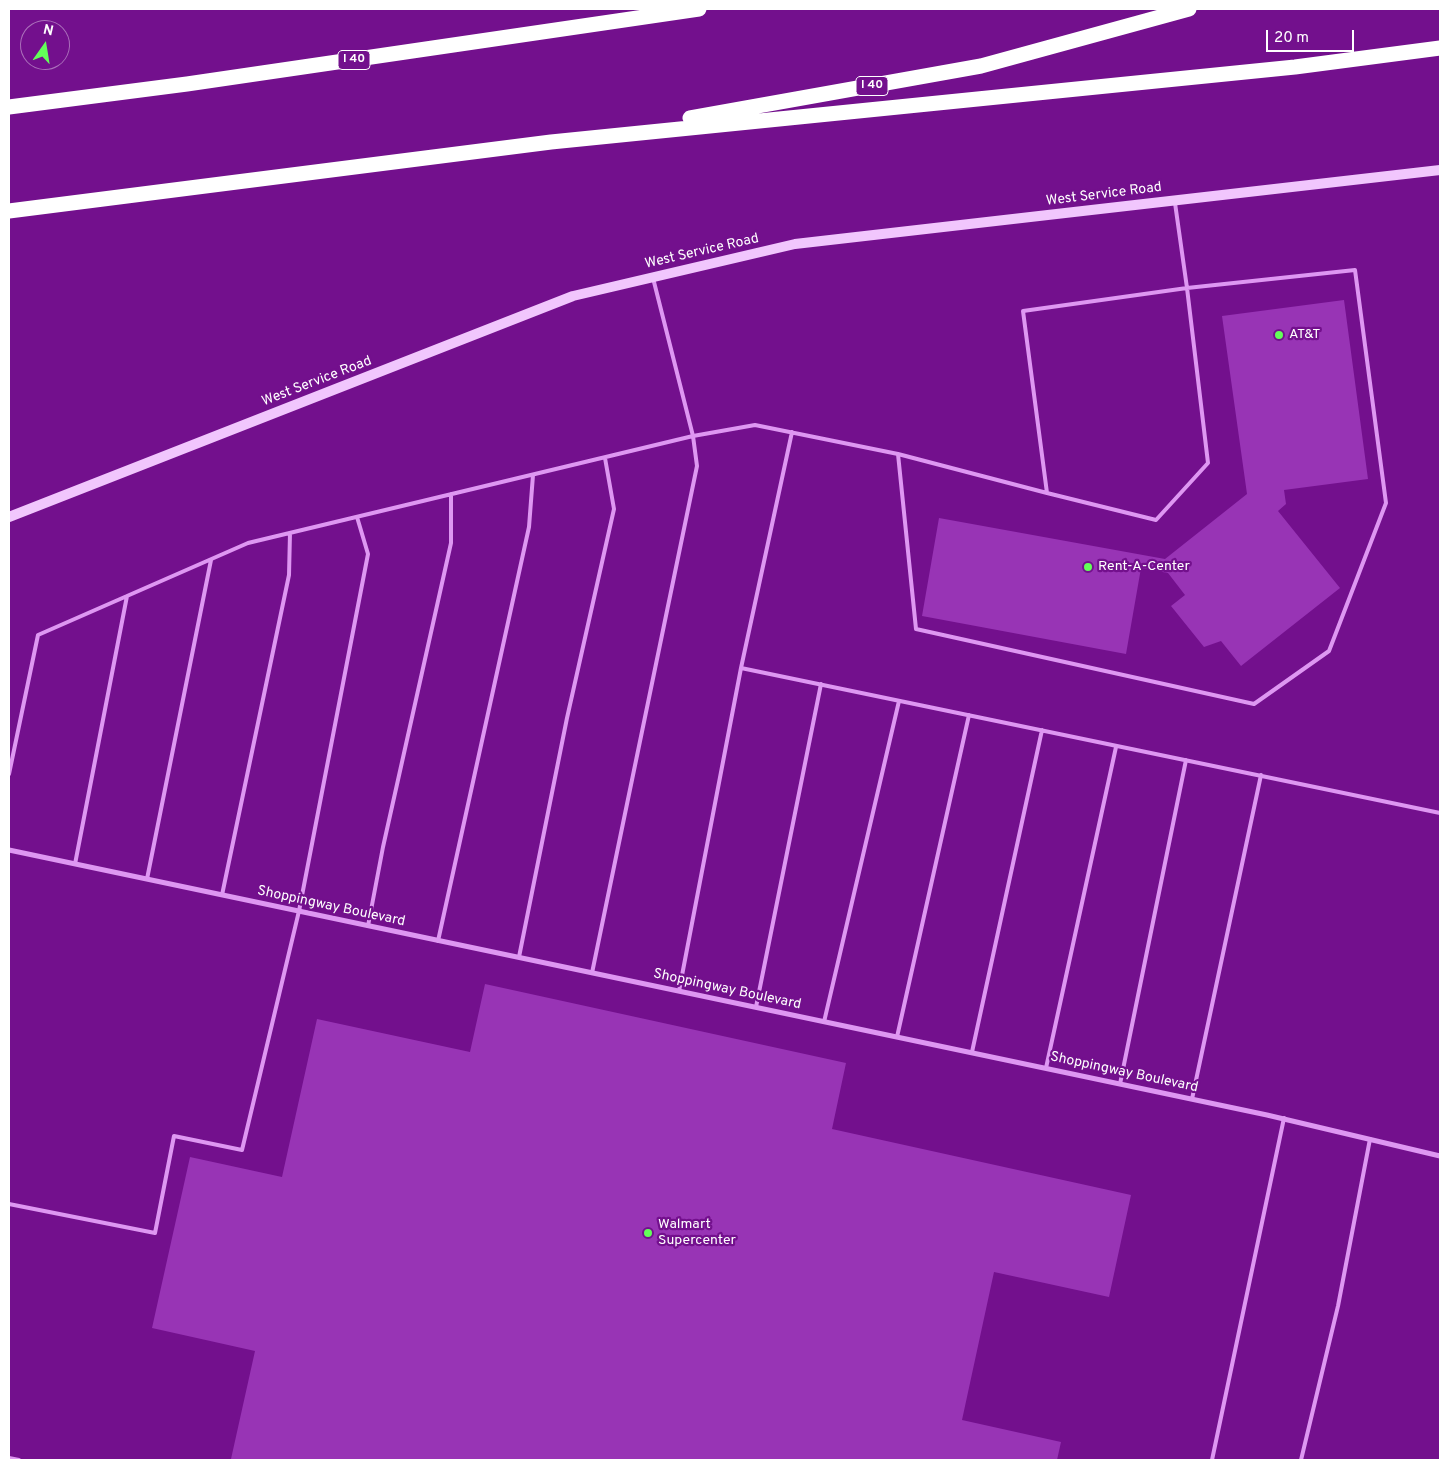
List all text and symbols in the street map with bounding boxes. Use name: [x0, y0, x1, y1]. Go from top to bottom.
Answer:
north arrow: [20, 20, 70, 70]
scale bar: [1269, 20, 1356, 52]
text: N: [41, 21, 55, 40]
text: 20 m: [1274, 29, 1309, 48]
road number: I 40: [338, 50, 370, 70]
road number: I 40: [856, 76, 888, 95]
street label: West Service Road: [1045, 180, 1163, 210]
street label: West Service Road: [643, 231, 761, 273]
place label: AT&T: [1289, 327, 1320, 343]
marker: AT&T: [1273, 329, 1285, 341]
street label: West Service Road: [260, 353, 374, 411]
place label: Rent-A-Center: [1098, 559, 1190, 575]
marker: Rent-A-Center: [1082, 561, 1094, 573]
street label: Shoppingway Boulevard: [256, 883, 406, 931]
street label: Shoppingway Boulevard: [652, 966, 802, 1014]
street label: Shoppingway Boulevard: [1049, 1049, 1199, 1097]
place label: Walmart Supercenter: [658, 1217, 736, 1250]
marker: Walmart Supercenter: [642, 1227, 654, 1239]

